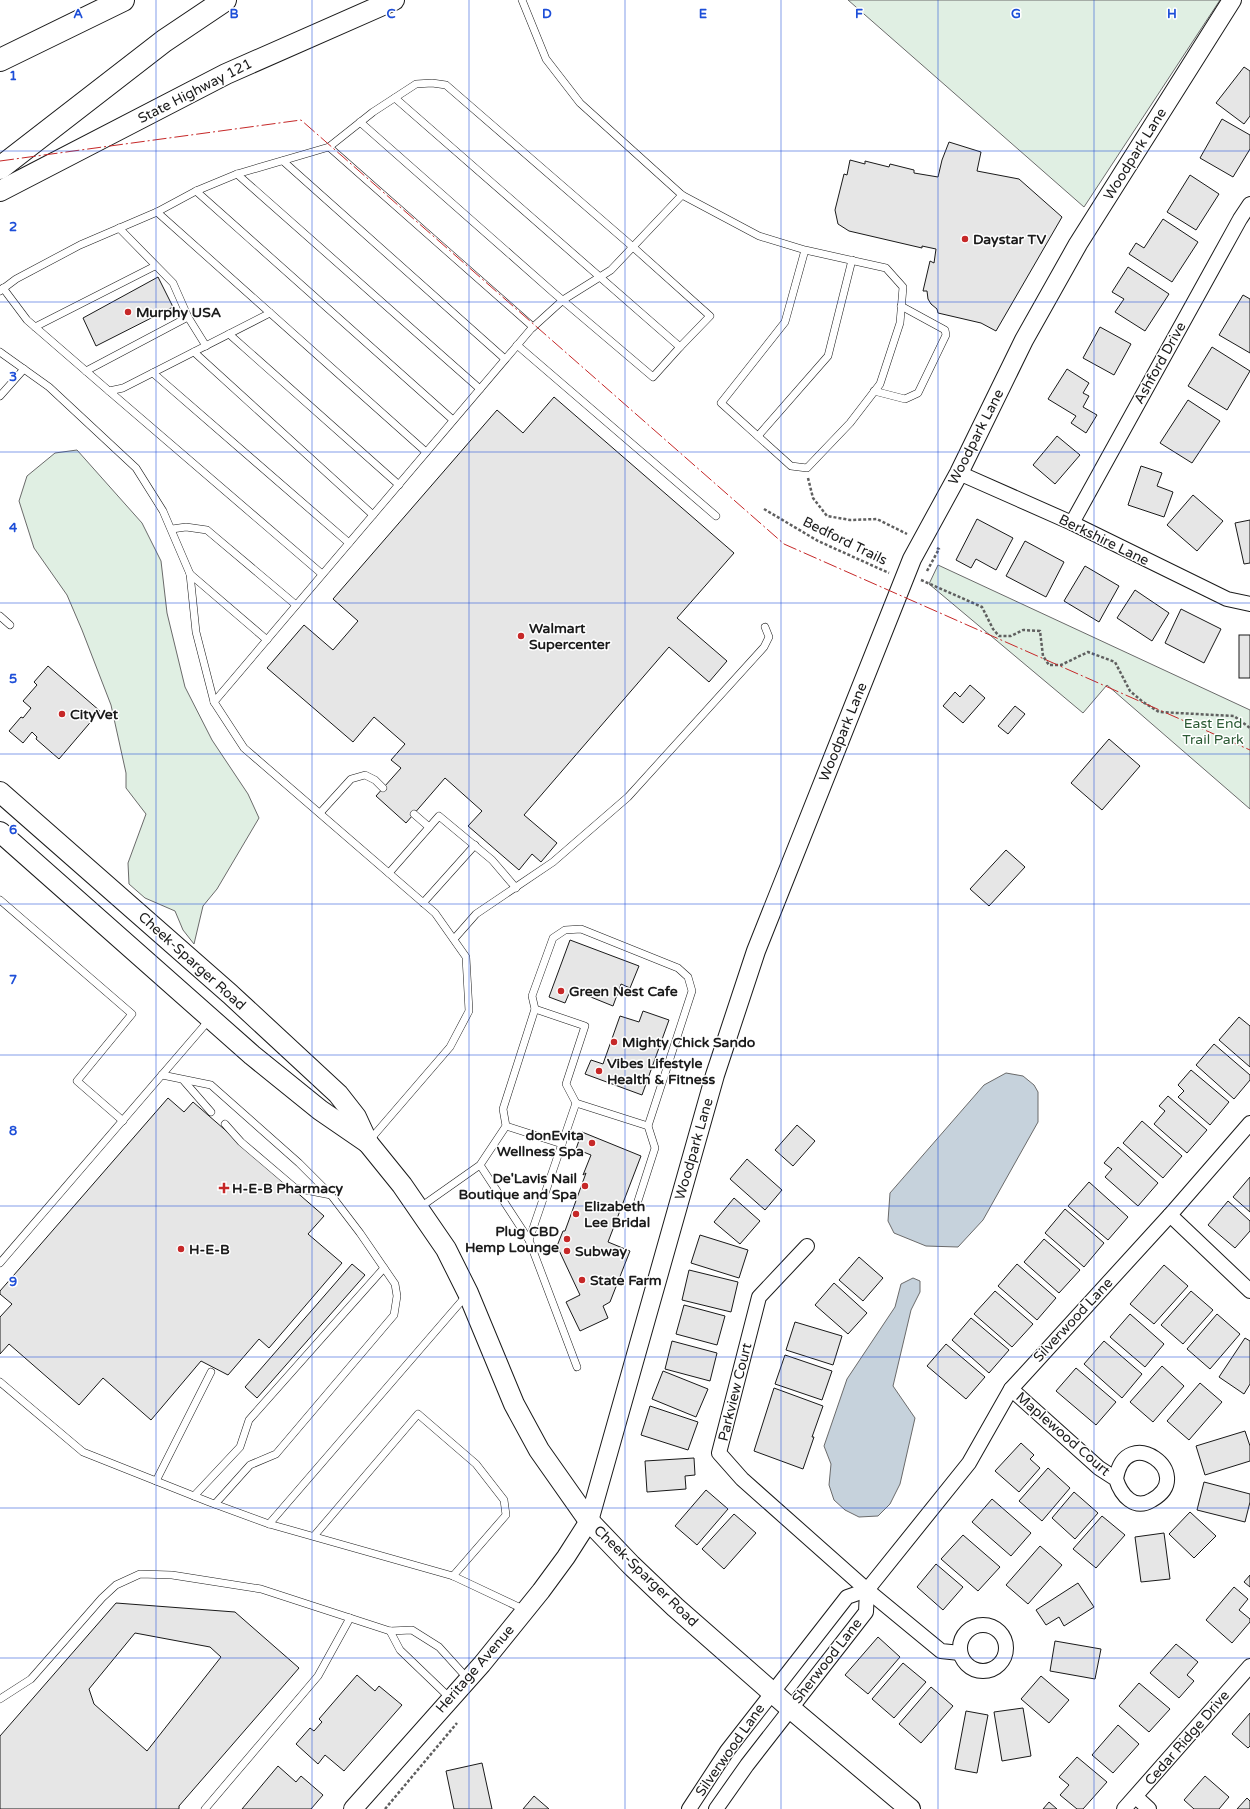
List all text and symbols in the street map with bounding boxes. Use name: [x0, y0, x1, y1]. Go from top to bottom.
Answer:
text: A: [73, 6, 83, 22]
text: B: [229, 6, 239, 22]
text: C: [386, 6, 396, 22]
text: D: [542, 6, 552, 22]
text: E: [699, 6, 707, 22]
text: F: [855, 6, 863, 22]
text: G: [1011, 6, 1021, 22]
text: H: [1167, 6, 1177, 22]
street label: State Highway 121: [135, 55, 255, 127]
text: 1: [9, 68, 17, 84]
street label: Woodpark Lane: [1100, 105, 1170, 203]
text: 2: [9, 219, 17, 235]
place label: Daystar TV: [973, 231, 1047, 248]
marker: Daystar TV: [960, 234, 970, 244]
place label: Murphy USA: [136, 304, 222, 321]
marker: Murphy USA: [123, 307, 133, 317]
street label: Ashford Drive: [1130, 319, 1190, 407]
text: 3: [9, 369, 17, 385]
street label: Woodpark Lane: [945, 386, 1007, 488]
street label: Berkshire Lane: [1056, 511, 1152, 569]
street label: Bedford Trails: [800, 513, 890, 569]
text: 4: [9, 520, 18, 536]
place label: Walmart Supercenter: [529, 620, 611, 653]
marker: Walmart Supercenter: [516, 631, 526, 641]
text: 5: [9, 671, 17, 687]
street label: Woodpark Lane: [815, 680, 871, 784]
place label: CityVet: [70, 706, 119, 723]
marker: CityVet: [57, 709, 67, 719]
park label: East End Trail Park: [1182, 715, 1244, 748]
text: 6: [9, 822, 17, 838]
street label: Cheek-Sparger Road: [135, 908, 249, 1014]
text: 7: [9, 972, 17, 988]
place label: Green Nest Cafe: [569, 983, 678, 1000]
marker: Green Nest Cafe: [556, 986, 566, 996]
place label: Mighty Chick Sando: [622, 1034, 756, 1051]
marker: Mighty Chick Sando: [609, 1037, 619, 1047]
place label: Vibes Lifestyle Health & Fitness: [607, 1055, 715, 1088]
marker: Vibes Lifestyle Health & Fitness: [594, 1066, 604, 1076]
street label: Woodpark Lane: [671, 1096, 717, 1202]
text: 8: [9, 1123, 17, 1139]
place label: donEvita Wellness Spa: [497, 1127, 584, 1160]
marker: donEvita Wellness Spa: [587, 1138, 597, 1148]
place label: De'Lavis Nail Boutique and Spa: [458, 1170, 577, 1203]
place label: H-E-B Pharmacy: [232, 1180, 344, 1197]
marker: De'Lavis Nail Boutique and Spa: [580, 1181, 590, 1191]
marker: H-E-B Pharmacy: [219, 1183, 229, 1193]
place label: Elizabeth Lee Bridal: [584, 1198, 650, 1231]
marker: Elizabeth Lee Bridal: [571, 1209, 581, 1219]
place label: Plug CBD Hemp Lounge: [465, 1223, 559, 1256]
marker: Plug CBD Hemp Lounge: [562, 1234, 572, 1244]
place label: H-E-B: [189, 1241, 230, 1258]
place label: Subway: [575, 1243, 628, 1260]
marker: H-E-B: [176, 1244, 186, 1254]
marker: Subway: [562, 1246, 572, 1256]
place label: State Farm: [590, 1272, 662, 1289]
text: 9: [9, 1274, 17, 1290]
street label: Silverwood Lane: [1030, 1274, 1116, 1366]
marker: State Farm: [577, 1275, 587, 1285]
street label: Parkview Court: [715, 1340, 756, 1443]
street label: Maplewood Court: [1012, 1388, 1114, 1480]
street label: Cheek-Sparger Road: [590, 1522, 702, 1630]
street label: Sherwood Lane: [789, 1615, 866, 1707]
street label: Heritage Avenue: [432, 1622, 518, 1716]
street label: Cedar Ridge Drive: [1141, 1687, 1233, 1789]
street label: Silverwood Lane: [692, 1700, 768, 1799]

